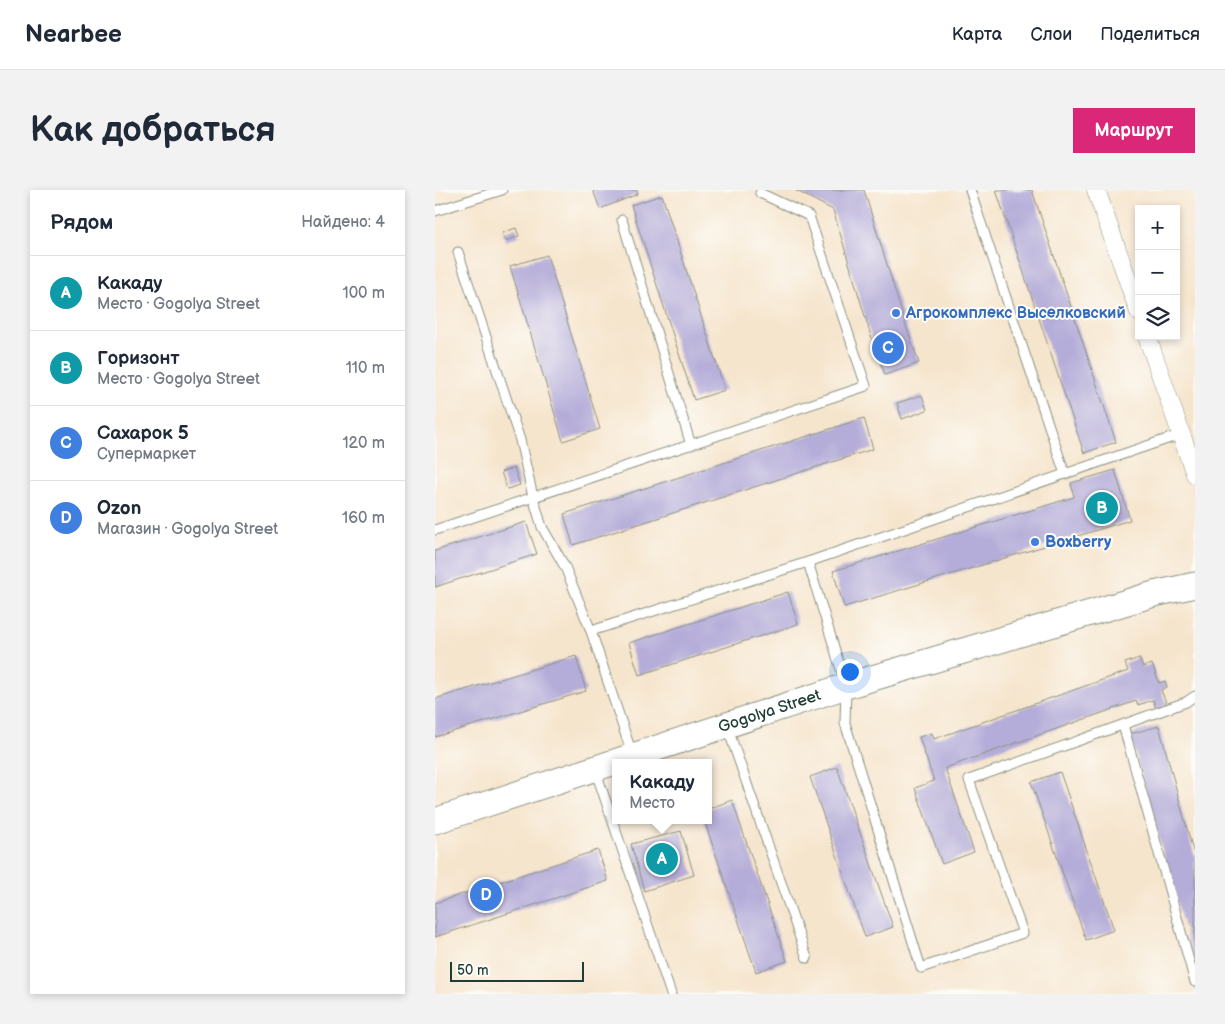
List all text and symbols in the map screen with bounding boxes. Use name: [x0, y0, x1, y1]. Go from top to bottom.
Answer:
text: Nearbee: [25, 20, 122, 49]
text: Карта: [952, 24, 1002, 45]
text: Слои: [1030, 24, 1072, 45]
text: Поделиться: [1100, 24, 1200, 45]
button: Маршрут: [1073, 108, 1195, 153]
text: Как добраться: [30, 109, 276, 152]
map controls: [1135, 205, 1180, 340]
button: +: [1135, 205, 1180, 250]
text: Рядом: [50, 210, 113, 235]
text: Найдено: 4: [301, 213, 385, 232]
button: −: [1135, 250, 1180, 295]
text: Какаду: [97, 272, 162, 295]
text: A: [61, 284, 71, 303]
text: 100 m: [342, 284, 385, 303]
text: Место · Gogolya Street: [97, 295, 260, 314]
button: layers: [1135, 295, 1180, 340]
place label: Агрокомплекс Выселковский: [905, 304, 1126, 323]
marker: Агрокомплекс Выселковский: [890, 307, 902, 319]
pin: C: [872, 329, 904, 367]
text: Горизонт: [97, 347, 179, 370]
text: B: [60, 359, 72, 378]
text: 110 m: [346, 359, 385, 378]
text: Место · Gogolya Street: [97, 370, 260, 389]
text: Сахарок 5: [97, 422, 189, 445]
text: C: [60, 434, 72, 453]
text: 120 m: [342, 434, 385, 453]
text: Супермаркет: [97, 445, 196, 464]
pin: B: [1086, 489, 1118, 527]
text: Ozon: [97, 497, 141, 520]
text: D: [60, 509, 72, 528]
text: 160 m: [342, 509, 385, 528]
text: Магазин · Gogolya Street: [97, 520, 278, 539]
place label: Boxberry: [1045, 533, 1112, 552]
marker: Boxberry: [1029, 536, 1041, 548]
your location: [837, 659, 863, 685]
street label: Gogolya Street: [716, 685, 823, 737]
popup: [612, 759, 712, 824]
text: Какаду: [629, 771, 695, 794]
text: Место: [629, 794, 675, 813]
pin: A: [646, 840, 678, 878]
pin: D: [470, 876, 502, 914]
scale bar: [450, 959, 584, 982]
text: 50 m: [457, 962, 489, 979]

